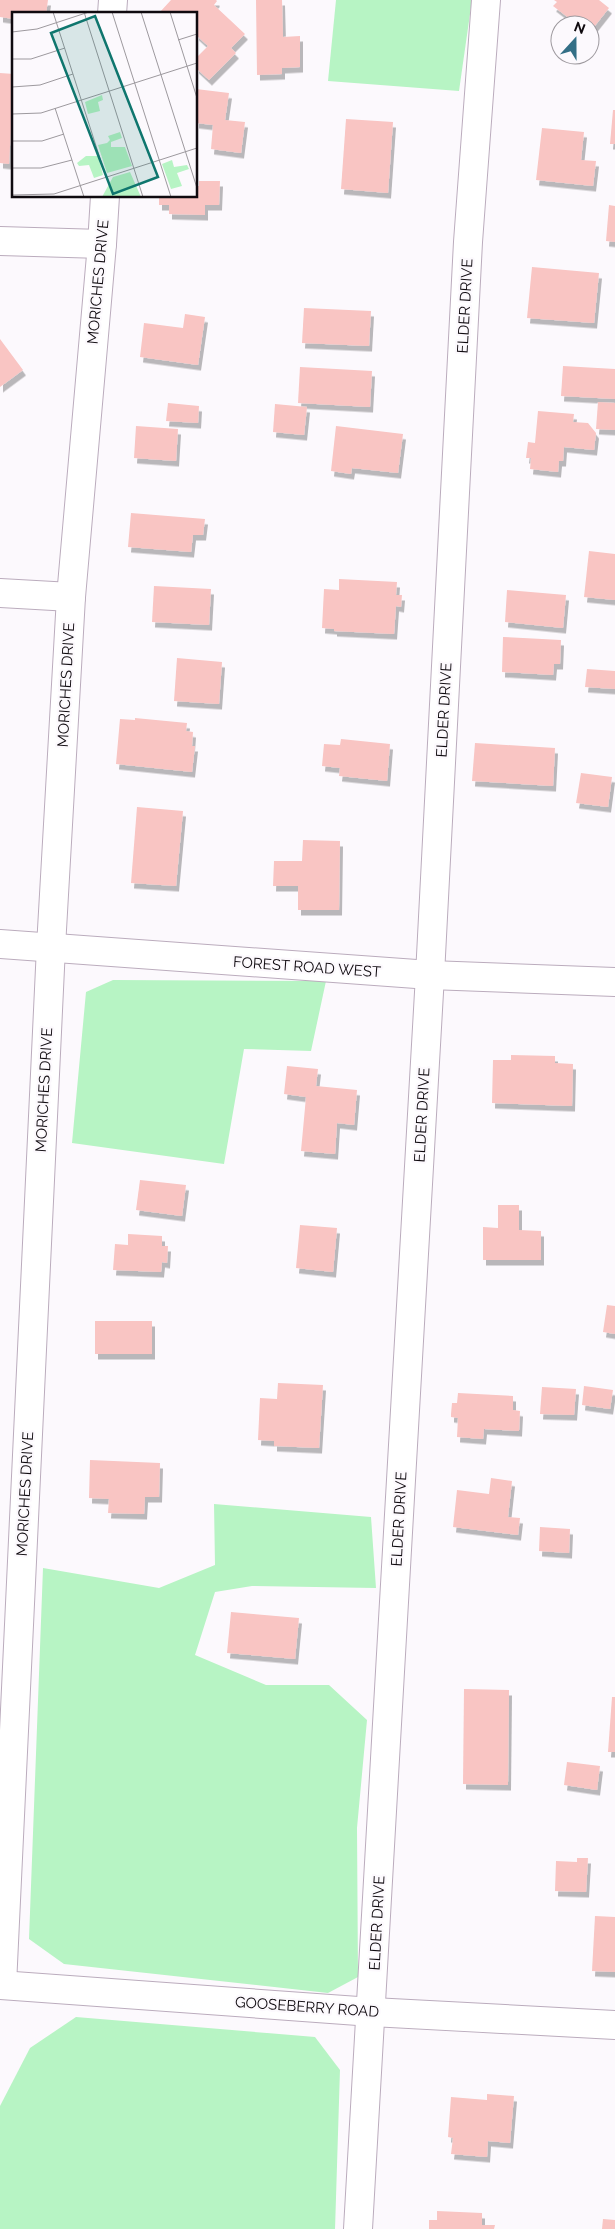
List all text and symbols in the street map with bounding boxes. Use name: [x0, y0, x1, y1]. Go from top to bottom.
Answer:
inset map: [12, 12, 198, 198]
north arrow: [550, 15, 600, 65]
text: N: [572, 18, 588, 37]
street label: MORICHES DRIVE: [84, 219, 112, 345]
street label: ELDER DRIVE: [454, 258, 476, 354]
street label: MORICHES DRIVE: [54, 622, 78, 748]
street label: ELDER DRIVE: [433, 662, 455, 758]
street label: FOREST ROAD WEST: [232, 953, 382, 981]
street label: MORICHES DRIVE: [32, 1027, 56, 1153]
street label: ELDER DRIVE: [411, 1067, 433, 1163]
street label: MORICHES DRIVE: [13, 1431, 37, 1557]
street label: ELDER DRIVE: [388, 1471, 410, 1567]
street label: ELDER DRIVE: [366, 1875, 388, 1971]
street label: GOOSEBERRY ROAD: [234, 1993, 380, 2021]

